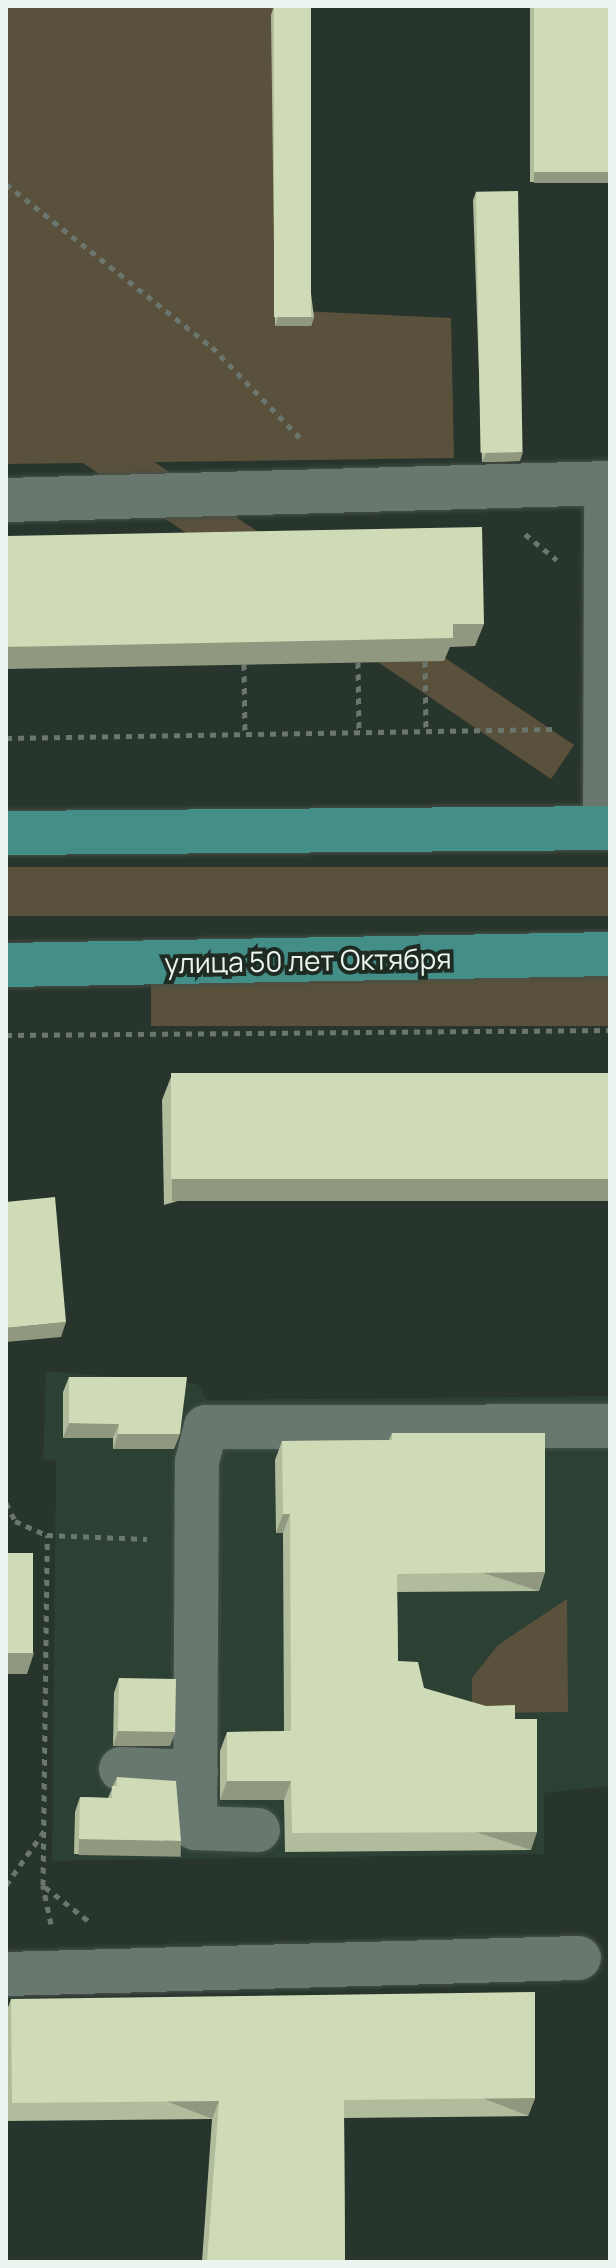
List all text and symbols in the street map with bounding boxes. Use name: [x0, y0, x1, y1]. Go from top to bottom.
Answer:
street label: улица 50 лет Октября: [164, 941, 452, 979]

